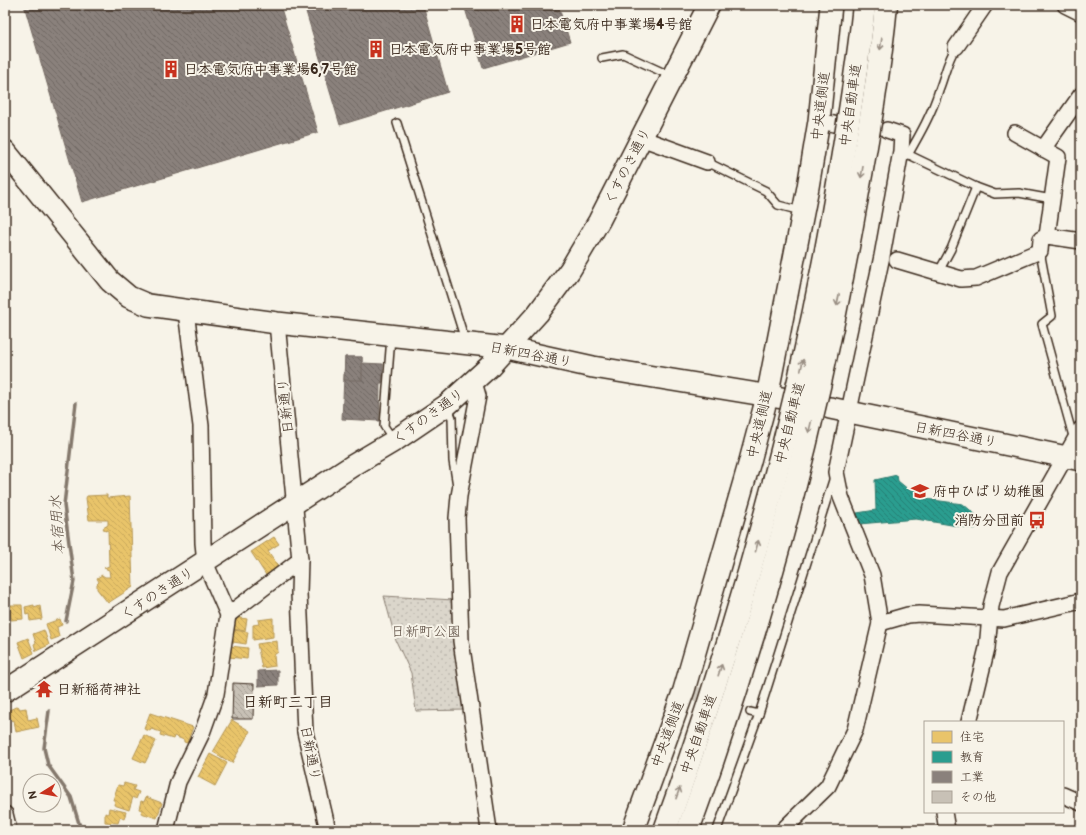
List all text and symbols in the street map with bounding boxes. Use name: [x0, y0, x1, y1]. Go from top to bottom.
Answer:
building icon: 日本電気府中事業場4号館: [507, 14, 527, 34]
place label: 日本電気府中事業場4号館: [530, 16, 692, 33]
one-way arrow: [877, 37, 885, 50]
building icon: 日本電気府中事業場5号館: [366, 39, 386, 59]
place label: 日本電気府中事業場5号館: [389, 41, 551, 58]
building icon: 日本電気府中事業場6,7号館: [161, 59, 181, 79]
place label: 日本電気府中事業場6,7号館: [184, 61, 357, 78]
street label: 中央自動車道: [836, 62, 865, 148]
street label: 中央道側道: [808, 70, 833, 142]
street label: くすのき通り: [601, 125, 654, 208]
one-way arrow: [857, 165, 865, 178]
one-way arrow: [834, 293, 842, 306]
street label: 日新四谷通り: [488, 338, 574, 371]
one-way arrow: [799, 359, 807, 372]
street label: 日新通り: [274, 377, 297, 435]
street label: 中央自動車道: [771, 380, 808, 466]
street label: くすのき通り: [389, 385, 467, 448]
street label: 中央道側道: [743, 388, 776, 460]
street label: 日新四谷通り: [913, 418, 999, 451]
one-way arrow: [806, 420, 813, 433]
school or university icon: 府中ひばり幼稚園: [910, 481, 930, 501]
place label: 府中ひばり幼稚園: [933, 483, 1045, 500]
water label: 本宿用水: [46, 494, 69, 556]
bus stop icon: 消防分団前: [1027, 510, 1047, 530]
place label: 消防分団前: [954, 512, 1024, 529]
one-way arrow: [754, 540, 761, 553]
street label: くすのき通り: [117, 563, 197, 623]
park label: 日新町公園: [391, 623, 461, 640]
one-way arrow: [717, 664, 724, 677]
temple icon: 日新稲荷神社: [34, 679, 54, 699]
place label: 日新稲荷神社: [57, 681, 141, 698]
street label: 中央自動車道: [677, 692, 720, 777]
district label: 日新町三丁目: [243, 693, 333, 712]
street label: 中央道側道: [648, 698, 687, 770]
legend: [924, 721, 1064, 813]
street label: 日新通り: [297, 724, 324, 782]
text: 住宅: [960, 730, 984, 745]
text: 教育: [960, 750, 984, 765]
text: 工業: [960, 770, 984, 785]
north arrow: [22, 773, 62, 813]
one-way arrow: [675, 787, 682, 800]
text: N: [26, 790, 40, 800]
text: その他: [960, 790, 996, 805]

